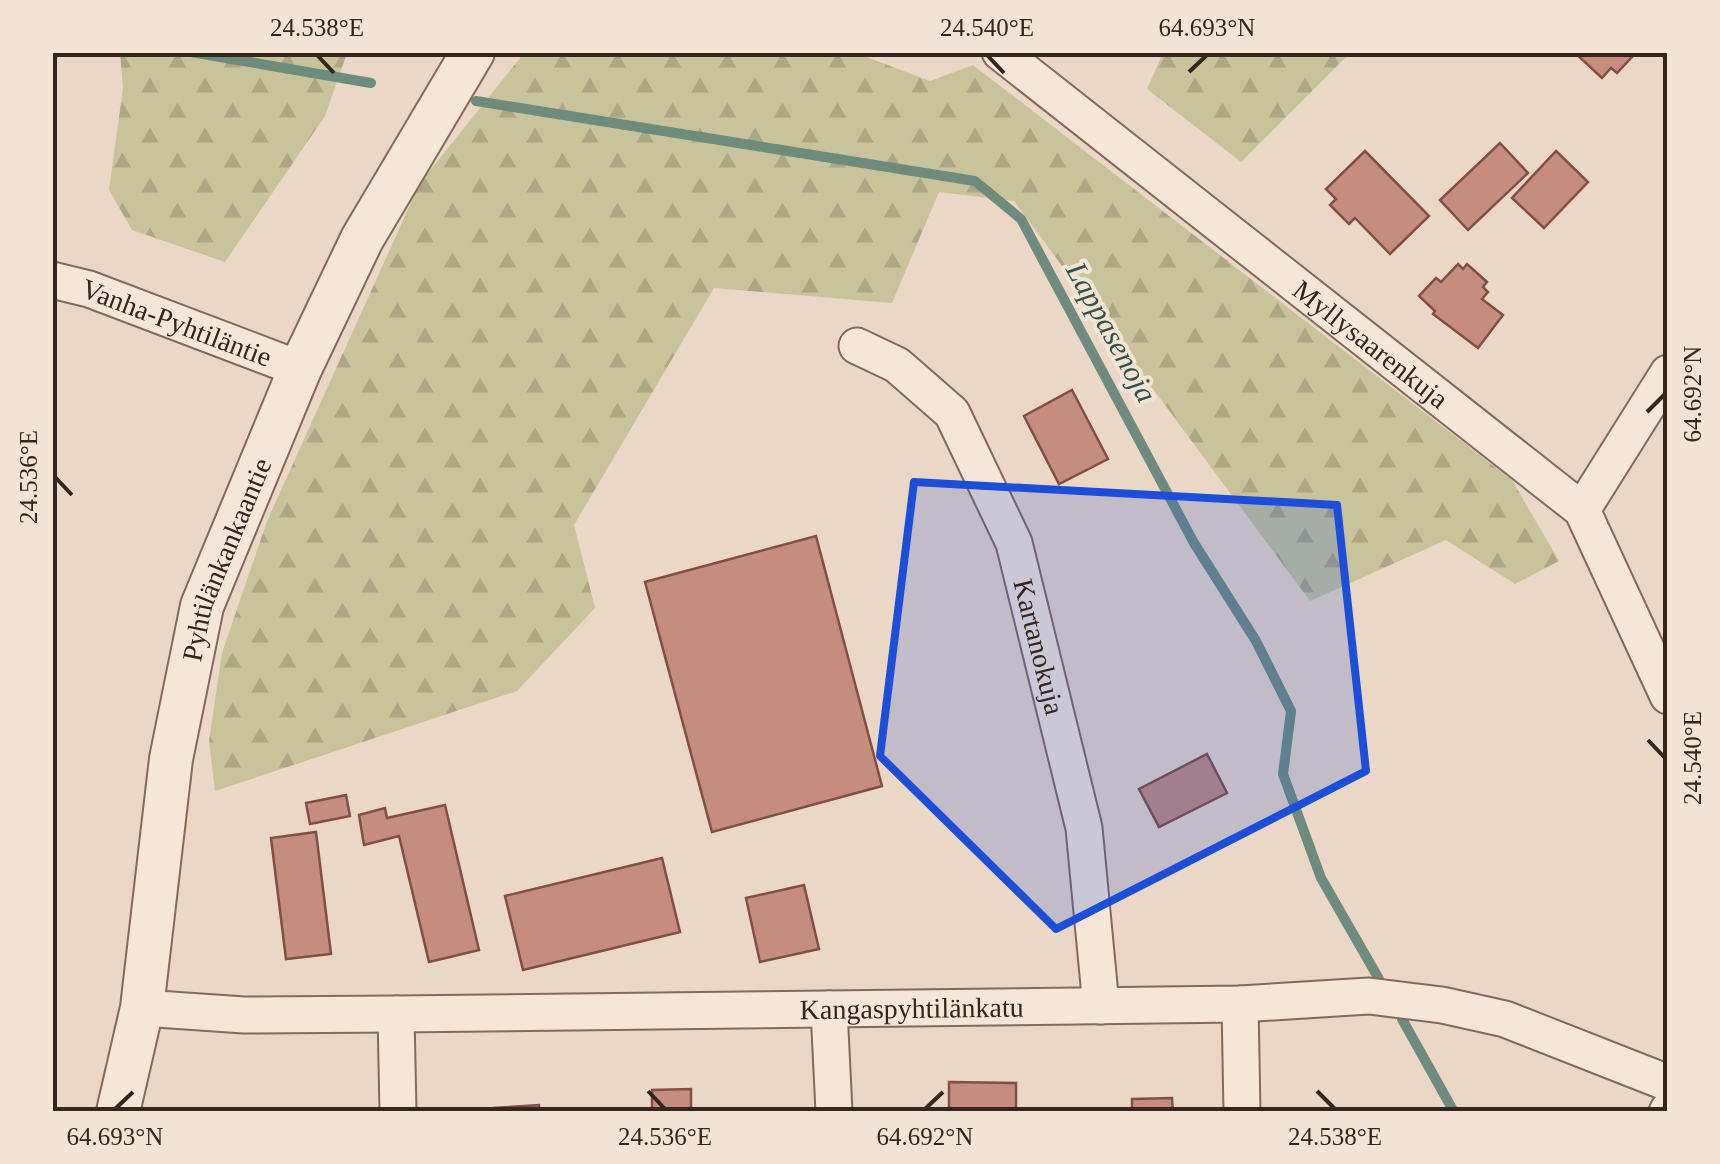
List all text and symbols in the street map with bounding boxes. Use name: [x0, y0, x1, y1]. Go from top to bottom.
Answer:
text: 24.538°E: [270, 14, 364, 41]
text: 24.540°E: [940, 14, 1034, 41]
text: 64.693°N: [1159, 14, 1255, 41]
water label: Lappasenoja: [1060, 255, 1164, 408]
street label: Vanha-Pyhtiläntie: [77, 272, 276, 372]
street label: Myllysaarenkuja: [1287, 274, 1455, 415]
text: 64.692°N: [1679, 346, 1706, 442]
text: 24.536°E: [15, 430, 42, 524]
street label: Pyhtilänkankaantie: [176, 453, 277, 664]
street label: Kartanokuja: [1008, 576, 1071, 718]
text: 24.540°E: [1679, 711, 1706, 805]
street label: Kangaspyhtilänkatu: [800, 991, 1024, 1025]
text: 64.693°N: [67, 1123, 163, 1150]
text: 24.536°E: [618, 1123, 712, 1150]
text: 64.692°N: [877, 1123, 973, 1150]
text: 24.538°E: [1288, 1123, 1382, 1150]

